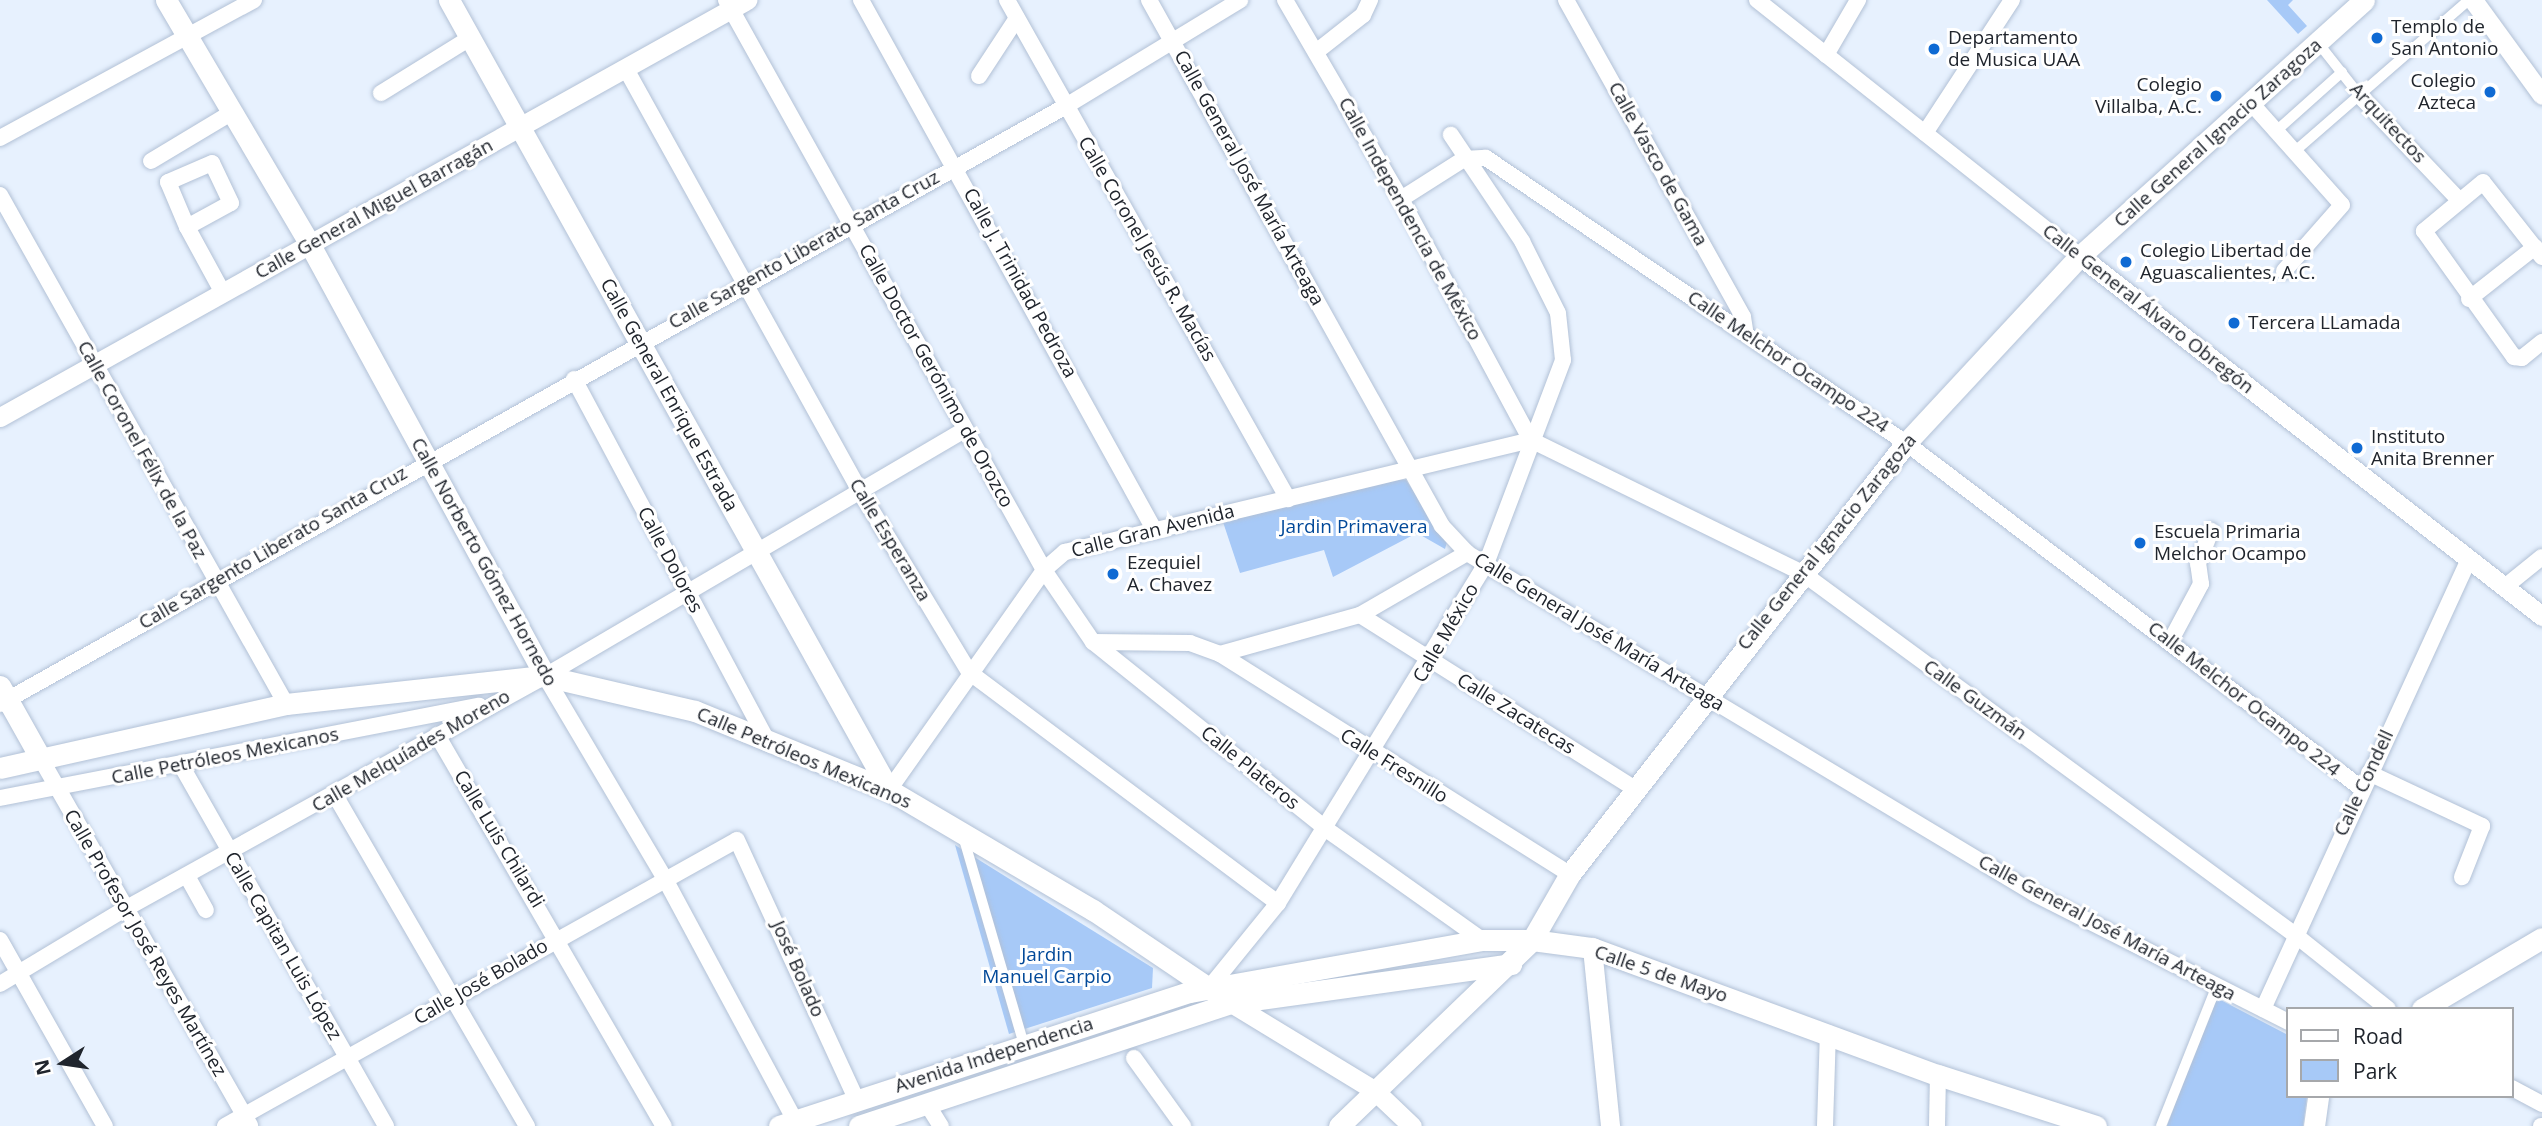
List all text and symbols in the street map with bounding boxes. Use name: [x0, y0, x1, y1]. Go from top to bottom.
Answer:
place label: Templo de San Antonio: [2391, 16, 2498, 60]
place label: Departamento de Musica UAA: [1948, 27, 2080, 71]
marker: Templo de San Antonio: [2369, 30, 2385, 46]
street label: Calle General Ignacio Zaragoza: [2109, 34, 2327, 232]
marker: Departamento de Musica UAA: [1926, 41, 1942, 57]
street label: Calle General José María Arteaga: [1169, 46, 1329, 310]
place label: Colegio Azteca: [2411, 70, 2476, 114]
place label: Colegio Villalba, A.C.: [2095, 74, 2202, 118]
street label: Calle Vasco de Gama: [1603, 78, 1713, 250]
street label: Arquitectos: [2345, 78, 2431, 168]
marker: Colegio Azteca: [2482, 84, 2498, 100]
marker: Colegio Villalba, A.C.: [2208, 88, 2224, 104]
street label: Calle Independencia de México: [1333, 93, 1487, 345]
street label: Calle Coronel Jesús R. Macías: [1073, 133, 1221, 365]
street label: Calle General Miguel Barragán: [251, 134, 497, 284]
street label: Calle Sargento Liberato Santa Cruz: [665, 166, 943, 334]
street label: Calle J. Trinidad Pedroza: [958, 184, 1082, 382]
street label: Calle General Álvaro Obregón: [2038, 219, 2258, 399]
street label: Calle Doctor Gerónimo de Orozco: [854, 240, 1018, 512]
place label: Colegio Libertad de Aguascalientes, A.C.: [2140, 240, 2315, 284]
marker: Colegio Libertad de Aguascalientes, A.C.: [2118, 254, 2134, 270]
street label: Calle General Enrique Estrada: [595, 274, 743, 516]
street label: Calle Melchor Ocampo 224: [1683, 286, 1893, 438]
place label: Tercera LLamada: [2248, 312, 2401, 334]
marker: Tercera LLamada: [2226, 315, 2242, 331]
street label: Calle Coronel Félix de la Paz: [72, 337, 212, 563]
place label: Instituto Anita Brenner: [2371, 426, 2494, 470]
street label: Calle General Ignacio Zaragoza: [1733, 429, 1921, 655]
street label: Calle Norberto Gómez Hornedo: [406, 434, 562, 690]
marker: Instituto Anita Brenner: [2349, 440, 2365, 456]
street label: Calle Sargento Liberato Santa Cruz: [135, 462, 411, 634]
street label: Calle Esperanza: [844, 475, 936, 605]
street label: Calle Gran Avenida: [1069, 500, 1237, 562]
street label: Calle Dolores: [633, 503, 707, 617]
park label: Jardin Primavera: [1280, 516, 1428, 538]
place label: Escuela Primaria Melchor Ocampo: [2154, 521, 2307, 565]
marker: Escuela Primaria Melchor Ocampo: [2132, 535, 2148, 551]
street label: Calle General José María Arteaga: [1470, 548, 1728, 716]
place label: Ezequiel A. Chavez: [1127, 552, 1212, 596]
marker: Ezequiel A. Chavez: [1105, 566, 1121, 582]
street label: Calle México: [1408, 579, 1484, 687]
street label: Calle Melchor Ocampo 224: [2143, 617, 2345, 781]
street label: Calle Guzmán: [1919, 655, 2031, 745]
street label: Calle Zacatecas: [1453, 669, 1579, 759]
street label: Calle Melquíades Moreno: [308, 685, 514, 817]
street label: Calle Petróleos Mexicanos: [693, 702, 915, 814]
street label: Calle Plateros: [1196, 721, 1304, 815]
street label: Calle Petróleos Mexicanos: [109, 723, 341, 789]
street label: Calle Fresnillo: [1336, 724, 1452, 808]
street label: Calle Condell: [2329, 726, 2399, 840]
street label: Calle Luis Chilardi: [449, 766, 549, 912]
street label: Calle Profesor José Reyes Martínez: [59, 805, 231, 1081]
street label: Calle Capitan Luis López: [220, 848, 346, 1044]
street label: Calle General José María Arteaga: [1974, 850, 2240, 1006]
street label: José Bolado: [767, 917, 829, 1021]
street label: Calle José Bolado: [410, 934, 552, 1030]
street label: Calle 5 de Mayo: [1591, 941, 1731, 1007]
park label: Jardin Manuel Carpio: [982, 944, 1112, 988]
legend: [2286, 1007, 2514, 1098]
street label: Avenida Independencia: [892, 1012, 1096, 1098]
text: Road: [2353, 1022, 2403, 1050]
north arrow: [28, 1028, 98, 1098]
text: N: [28, 1057, 57, 1078]
text: Park: [2353, 1057, 2397, 1085]

